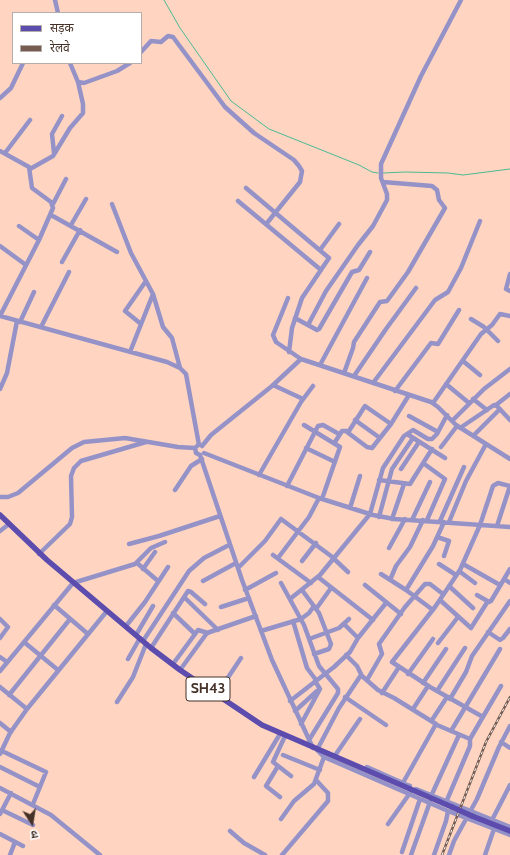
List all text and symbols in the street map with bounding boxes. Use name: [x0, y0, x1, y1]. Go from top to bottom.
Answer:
legend: [12, 12, 142, 64]
text: सड़क: [50, 20, 74, 35]
text: रेलवे: [50, 40, 70, 55]
road number: SH43: [186, 677, 230, 701]
north arrow: [12, 803, 52, 843]
text: उ: [30, 827, 39, 842]

